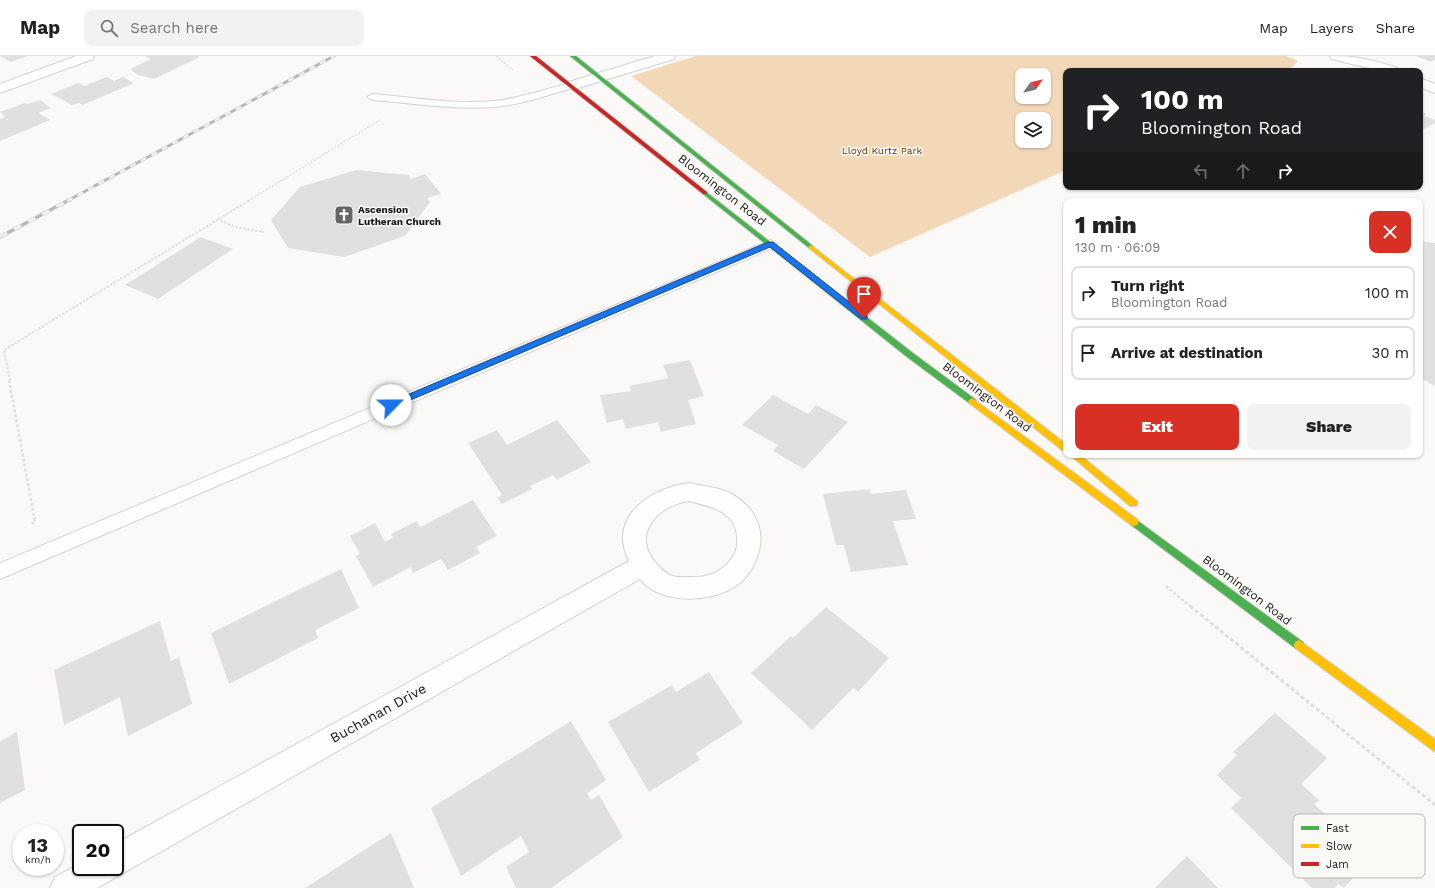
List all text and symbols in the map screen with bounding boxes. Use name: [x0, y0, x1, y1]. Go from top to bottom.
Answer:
search box: [84, 10, 364, 46]
text: Map: [20, 16, 60, 39]
icon: search: [98, 17, 120, 39]
text: Search here: [130, 19, 218, 37]
text: Map: [1259, 20, 1288, 36]
text: Layers: [1310, 20, 1354, 36]
text: Share: [1376, 20, 1415, 36]
north arrow: [1015, 68, 1051, 104]
map controls: [1015, 68, 1051, 148]
text: 100 m: [1141, 83, 1224, 116]
icon: right: [1075, 84, 1127, 136]
button: layers: [1015, 112, 1051, 148]
text: Bloomington Road: [1141, 117, 1302, 138]
park label: Lloyd Kurtz Park: [842, 145, 923, 156]
street label: Bloomington Road: [675, 151, 769, 229]
icon: left: [1190, 160, 1212, 182]
icon: ahead: [1232, 160, 1254, 182]
icon: right: [1274, 160, 1296, 182]
church icon: Ascension Lutheran Church: [333, 204, 355, 226]
place label: Ascension Lutheran Church: [358, 204, 441, 227]
text: 1 min: [1075, 211, 1137, 239]
button: close: [1369, 211, 1411, 253]
text: 130 m · 06:09: [1075, 240, 1160, 255]
pin: [847, 277, 881, 318]
text: Turn right: [1111, 277, 1184, 295]
icon: right: [1077, 282, 1099, 304]
icon: arrive: [853, 283, 875, 305]
text: 100 m: [1365, 284, 1409, 302]
text: Bloomington Road: [1111, 295, 1227, 310]
icon: arrive: [1077, 342, 1099, 364]
text: Arrive at destination: [1111, 344, 1263, 362]
text: 30 m: [1372, 344, 1409, 362]
street label: Bloomington Road: [940, 359, 1034, 435]
position arrow: [370, 384, 412, 426]
button: Exit: [1075, 404, 1239, 450]
button: Share: [1247, 404, 1411, 450]
street label: Bloomington Road: [1200, 552, 1294, 628]
street label: Buchanan Drive: [327, 680, 429, 746]
legend: [1293, 814, 1425, 878]
text: Fast: [1326, 822, 1349, 835]
speed limit sign: 20: [72, 824, 124, 876]
text: 13: [28, 833, 48, 857]
text: Slow: [1326, 840, 1352, 853]
text: km/h: [25, 854, 51, 865]
text: Jam: [1326, 858, 1349, 871]

